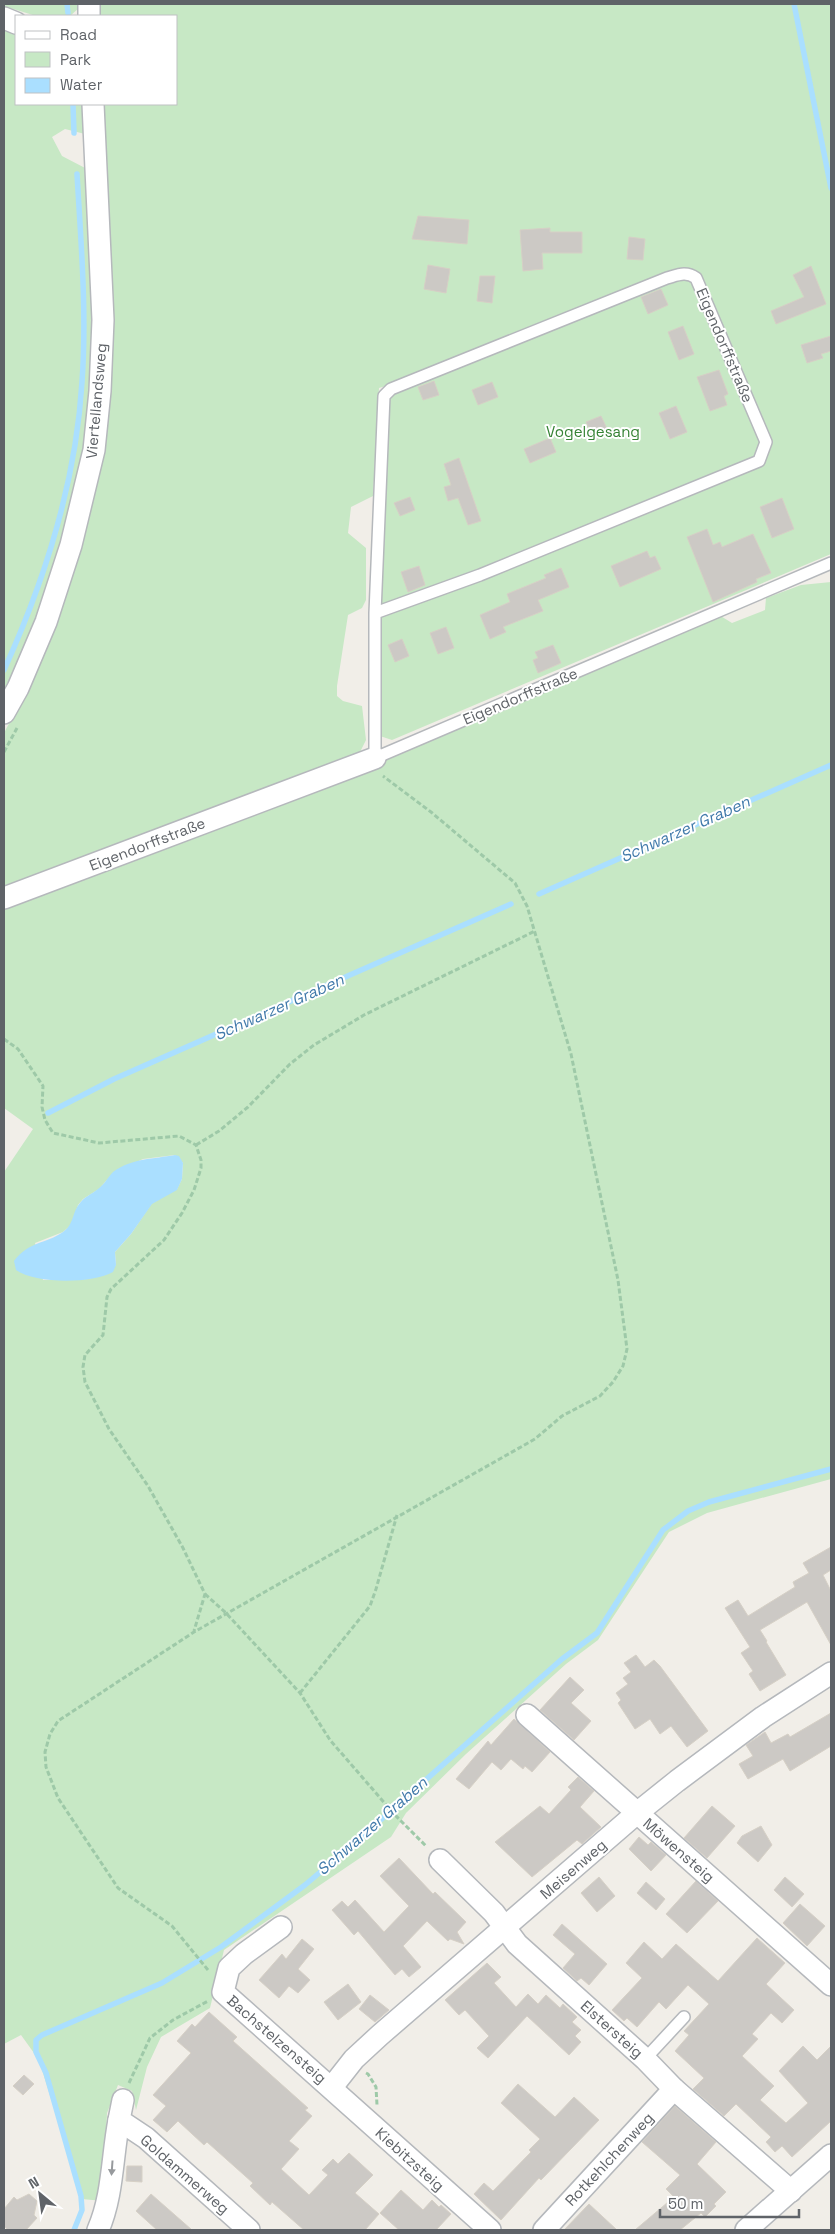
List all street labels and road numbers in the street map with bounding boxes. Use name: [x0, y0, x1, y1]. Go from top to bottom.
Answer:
street label: Eigendorffstraße: [692, 285, 758, 405]
street label: Viertellandsweg: [81, 342, 111, 460]
street label: Eigendorffstraße: [460, 663, 580, 729]
street label: Eigendorffstraße: [86, 813, 208, 875]
street label: Möwensteig: [639, 1814, 719, 1886]
street label: Meisenweg: [536, 1835, 610, 1903]
street label: Bachstelzensteig: [223, 1991, 331, 2087]
street label: Elstersteig: [577, 1996, 647, 2062]
street label: Rotkehlchenweg: [561, 2108, 657, 2210]
street label: Kiebitzsteig: [372, 2123, 448, 2195]
street label: Goldammerweg: [137, 2130, 233, 2218]

